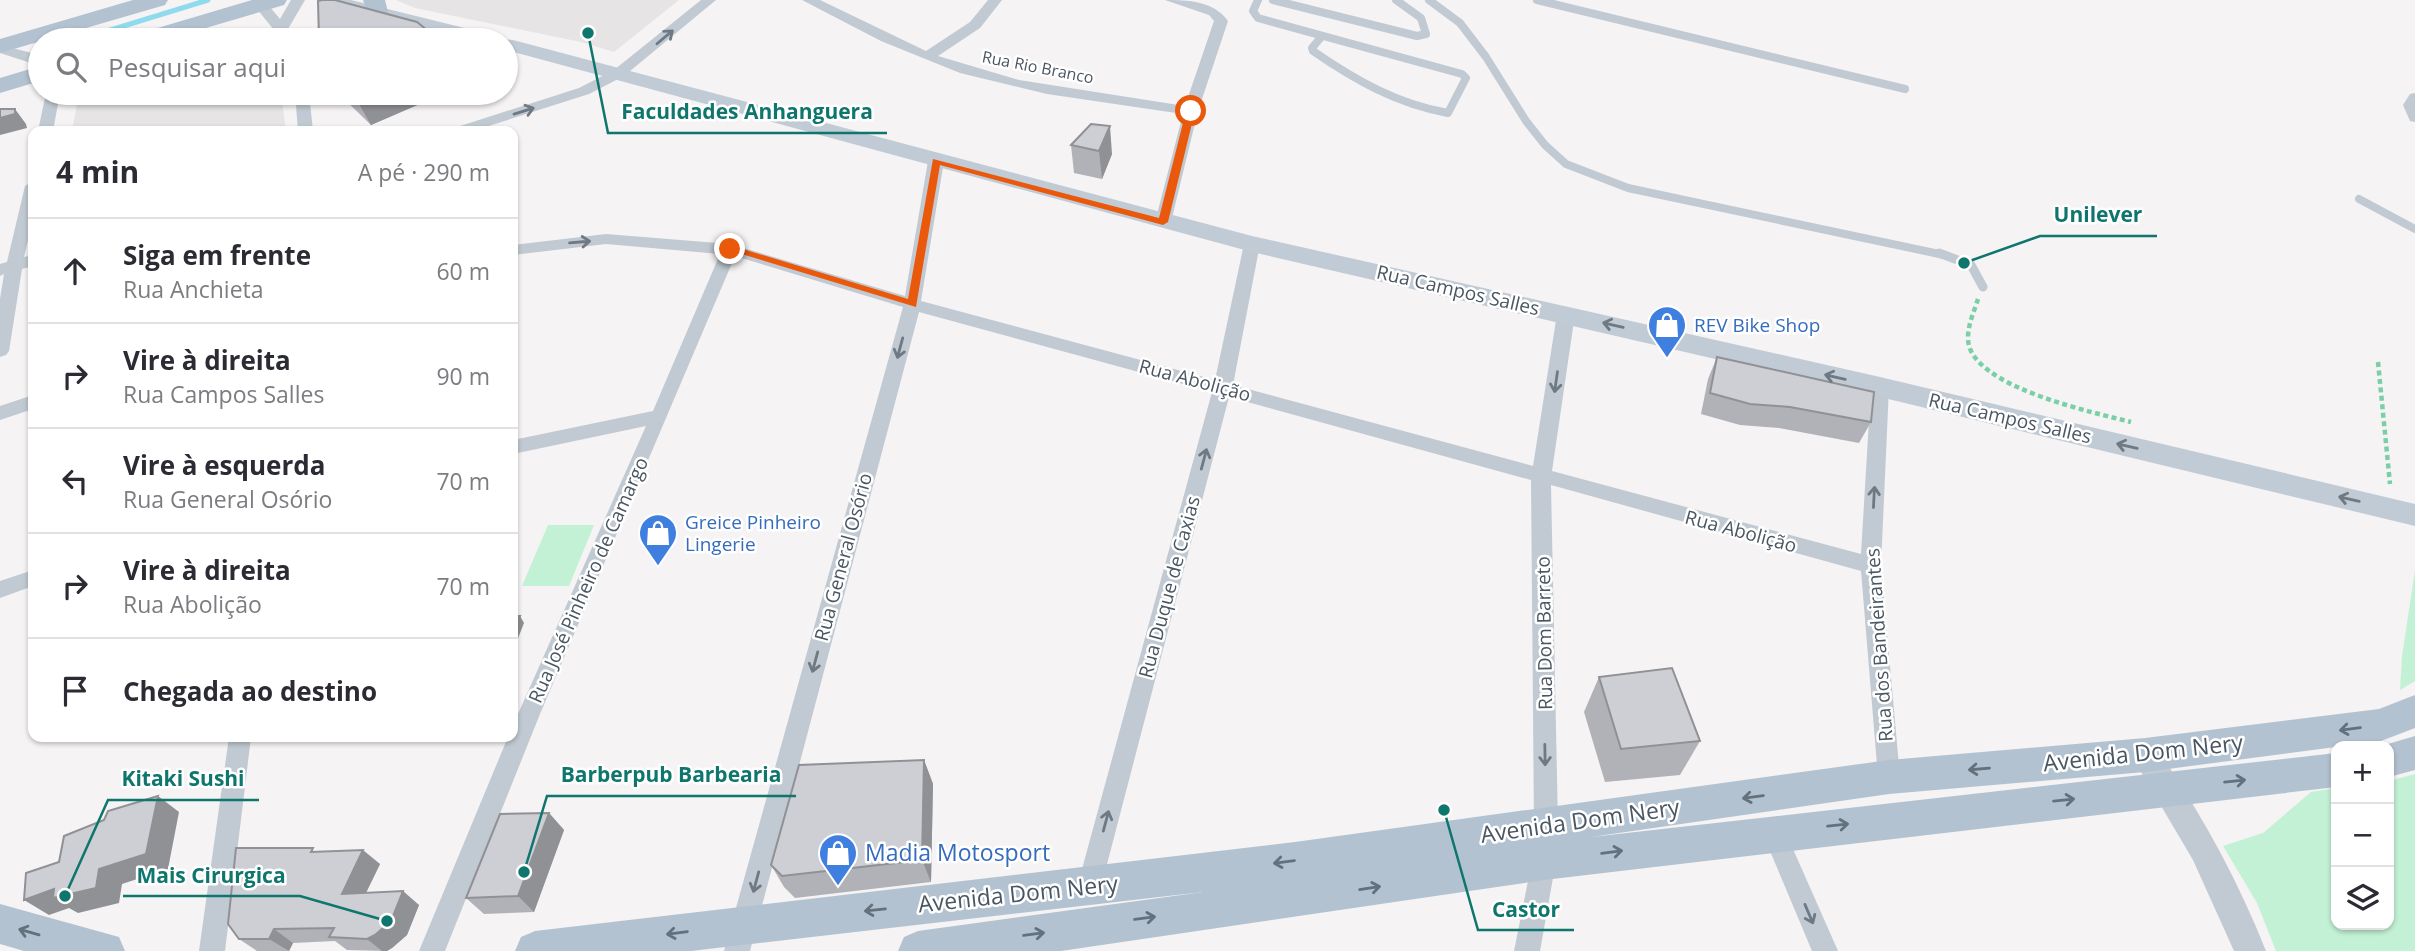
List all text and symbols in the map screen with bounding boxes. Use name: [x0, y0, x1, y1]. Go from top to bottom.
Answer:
search box: [28, 28, 518, 105]
one-way arrow: [655, 29, 673, 45]
street label: Rua Rio Branco: [980, 45, 1096, 89]
icon: search: [52, 48, 90, 86]
text: Pesquisar aqui: [108, 49, 286, 85]
callout: Faculdades Anhanguera: [608, 91, 887, 133]
route start: [1175, 95, 1206, 126]
text: Faculdades Anhanguera: [621, 97, 873, 125]
one-way arrow: [513, 104, 535, 117]
text: 4 min: [56, 151, 139, 192]
text: A pé · 290 m: [358, 156, 490, 188]
callout: Unilever: [2040, 194, 2157, 236]
text: Unilever: [2054, 200, 2143, 228]
route end: [714, 233, 745, 264]
one-way arrow: [569, 235, 591, 248]
text: Siga em frente: [123, 237, 311, 273]
icon: ahead: [56, 252, 94, 290]
text: 60 m: [436, 255, 490, 287]
street label: Rua Campos Salles: [1374, 259, 1542, 321]
text: Rua Anchieta: [123, 273, 264, 305]
shop icon: REV Bike Shop: [1646, 304, 1688, 359]
place label: REV Bike Shop: [1694, 312, 1820, 338]
one-way arrow: [1602, 318, 1625, 331]
one-way arrow: [893, 337, 906, 359]
text: Vire à direita: [123, 342, 291, 378]
street label: Rua Abolição: [1136, 353, 1254, 407]
icon: right: [56, 357, 94, 395]
text: 90 m: [436, 360, 490, 392]
one-way arrow: [1549, 370, 1562, 393]
one-way arrow: [1824, 370, 1846, 383]
text: Rua Campos Salles: [123, 378, 324, 410]
street label: Rua Campos Salles: [1926, 387, 2094, 449]
one-way arrow: [2116, 439, 2139, 453]
text: Vire à esquerda: [123, 447, 325, 483]
one-way arrow: [1198, 448, 1211, 470]
street label: Rua José Pinheiro de Camargo: [522, 453, 654, 707]
icon: left: [56, 462, 94, 500]
text: 70 m: [436, 465, 490, 497]
street label: Rua General Osório: [808, 470, 878, 644]
text: Rua General Osório: [123, 483, 332, 515]
one-way arrow: [1868, 486, 1881, 509]
one-way arrow: [2338, 492, 2361, 505]
street label: Rua Duque de Caxias: [1132, 493, 1206, 681]
street label: Rua Abolição: [1682, 504, 1800, 558]
place label: Greice Pinheiro Lingerie: [685, 509, 821, 557]
shop icon: Greice Pinheiro Lingerie: [637, 512, 679, 567]
street label: Rua dos Bandeirantes: [1859, 547, 1899, 743]
text: Vire à direita: [123, 552, 291, 588]
street label: Rua Dom Barreto: [1530, 556, 1558, 710]
icon: right: [56, 567, 94, 605]
text: 70 m: [436, 570, 490, 602]
text: Rua Abolição: [123, 588, 262, 620]
one-way arrow: [808, 650, 821, 673]
icon: arrive: [56, 672, 94, 710]
text: Chegada ao destino: [123, 673, 377, 709]
one-way arrow: [2339, 723, 2362, 736]
street label: Avenida Dom Nery: [2041, 726, 2245, 778]
map controls: [2331, 741, 2394, 930]
button: +: [2331, 741, 2394, 804]
one-way arrow: [1538, 743, 1552, 766]
callout: Barberpub Barbearia: [547, 754, 796, 796]
callout: Kitaki Sushi: [108, 758, 259, 800]
text: Barberpub Barbearia: [561, 760, 781, 788]
one-way arrow: [1968, 763, 1991, 776]
text: Kitaki Sushi: [121, 764, 245, 792]
one-way arrow: [2223, 774, 2246, 787]
street label: Avenida Dom Nery: [1478, 790, 1682, 850]
one-way arrow: [1742, 790, 1765, 803]
one-way arrow: [2052, 793, 2075, 806]
button: −: [2331, 804, 2394, 867]
one-way arrow: [1101, 810, 1114, 832]
one-way arrow: [1826, 819, 1849, 832]
shop icon: Madia Motosport: [817, 832, 859, 887]
place label: Madia Motosport: [865, 836, 1050, 868]
one-way arrow: [1600, 846, 1623, 859]
callout: Mais Cirurgica: [123, 854, 300, 896]
one-way arrow: [1273, 856, 1296, 869]
text: Mais Cirurgica: [136, 861, 286, 889]
street label: Avenida Dom Nery: [916, 867, 1120, 919]
button: layers: [2331, 867, 2394, 930]
one-way arrow: [749, 870, 762, 893]
one-way arrow: [1359, 881, 1381, 894]
callout: Castor: [1478, 888, 1574, 930]
text: Castor: [1492, 895, 1561, 923]
one-way arrow: [1803, 903, 1816, 924]
one-way arrow: [864, 904, 887, 917]
one-way arrow: [1133, 912, 1156, 925]
one-way arrow: [18, 925, 41, 938]
one-way arrow: [666, 927, 689, 940]
one-way arrow: [1022, 927, 1045, 940]

